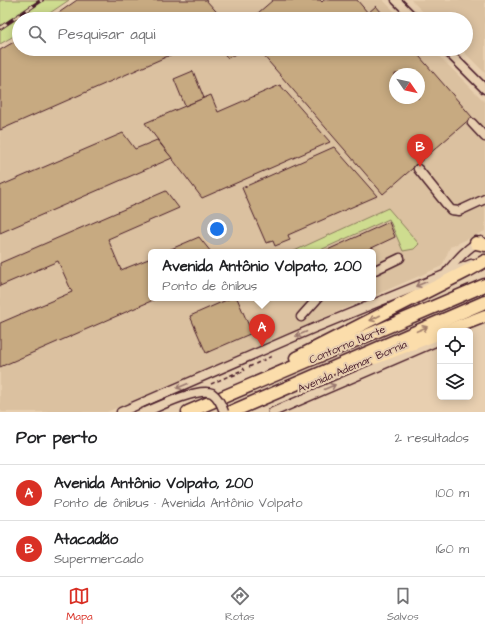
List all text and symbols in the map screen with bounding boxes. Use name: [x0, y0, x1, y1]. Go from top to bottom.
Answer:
search box: [12, 12, 473, 56]
icon: search: [26, 23, 48, 45]
text: Pesquisar aqui: [58, 24, 155, 45]
north arrow: [389, 68, 425, 104]
pin: B: [407, 134, 433, 167]
your location: [207, 219, 227, 239]
popup: [148, 249, 376, 301]
text: Avenida Antônio Volpato, 200: [162, 256, 362, 277]
text: Ponto de ônibus: [162, 277, 257, 295]
one-way arrow: [416, 281, 428, 288]
pin: A: [249, 314, 275, 347]
one-way arrow: [369, 315, 381, 322]
street label: Contorno Norte: [307, 322, 388, 367]
one-way arrow: [415, 325, 427, 332]
map controls: [437, 328, 473, 400]
button: locate: [437, 328, 473, 364]
one-way arrow: [296, 331, 308, 338]
street label: Avenida Ademar Bornia: [295, 336, 410, 396]
button: layers: [437, 364, 473, 400]
one-way arrow: [176, 383, 188, 390]
one-way arrow: [323, 383, 335, 390]
text: Por perto: [16, 426, 97, 450]
text: 2 resultados: [395, 429, 469, 447]
text: Avenida Antônio Volpato, 200: [54, 473, 253, 494]
text: A: [25, 484, 33, 502]
text: 100 m: [436, 484, 469, 502]
text: Ponto de ônibus · Avenida Antônio Volpato: [54, 494, 303, 512]
text: Atacadão: [54, 529, 118, 550]
text: B: [24, 540, 34, 558]
text: 160 m: [436, 540, 469, 558]
text: Supermercado: [54, 550, 144, 568]
tab: Mapa: [66, 585, 93, 624]
tab: Rotas: [225, 585, 255, 624]
tab: Salvos: [387, 585, 419, 624]

